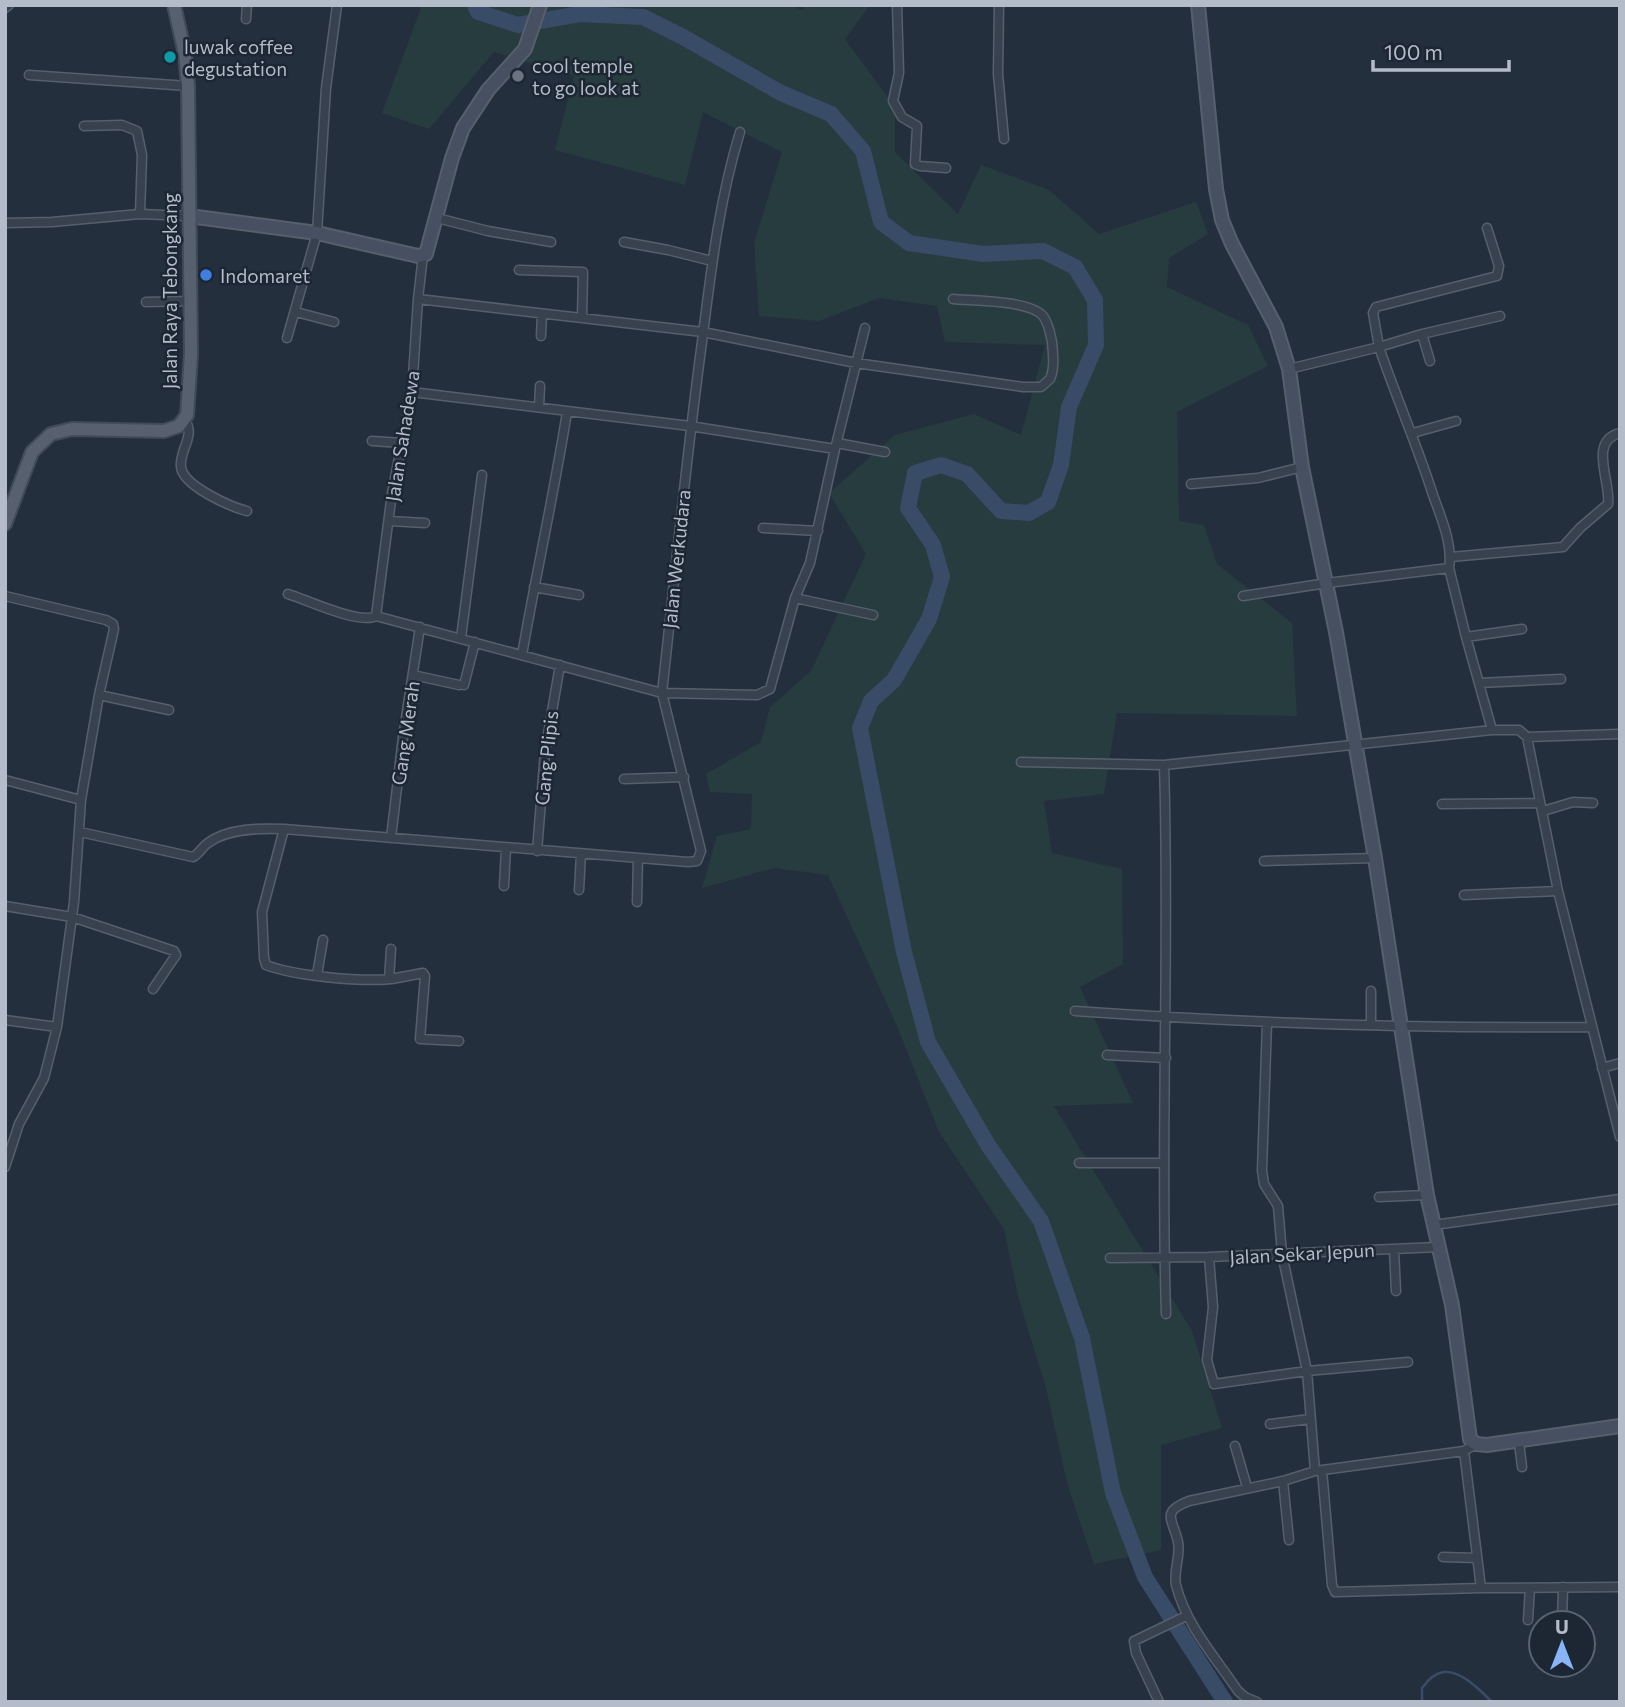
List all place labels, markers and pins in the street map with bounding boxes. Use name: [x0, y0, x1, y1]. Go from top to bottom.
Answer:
place label: luwak coffee degustation: [184, 35, 293, 80]
marker: luwak coffee degustation: [162, 49, 178, 65]
place label: cool temple to go look at: [532, 54, 639, 99]
marker: cool temple to go look at: [510, 68, 526, 84]
place label: Indomaret: [220, 264, 310, 287]
marker: Indomaret: [198, 267, 214, 283]

